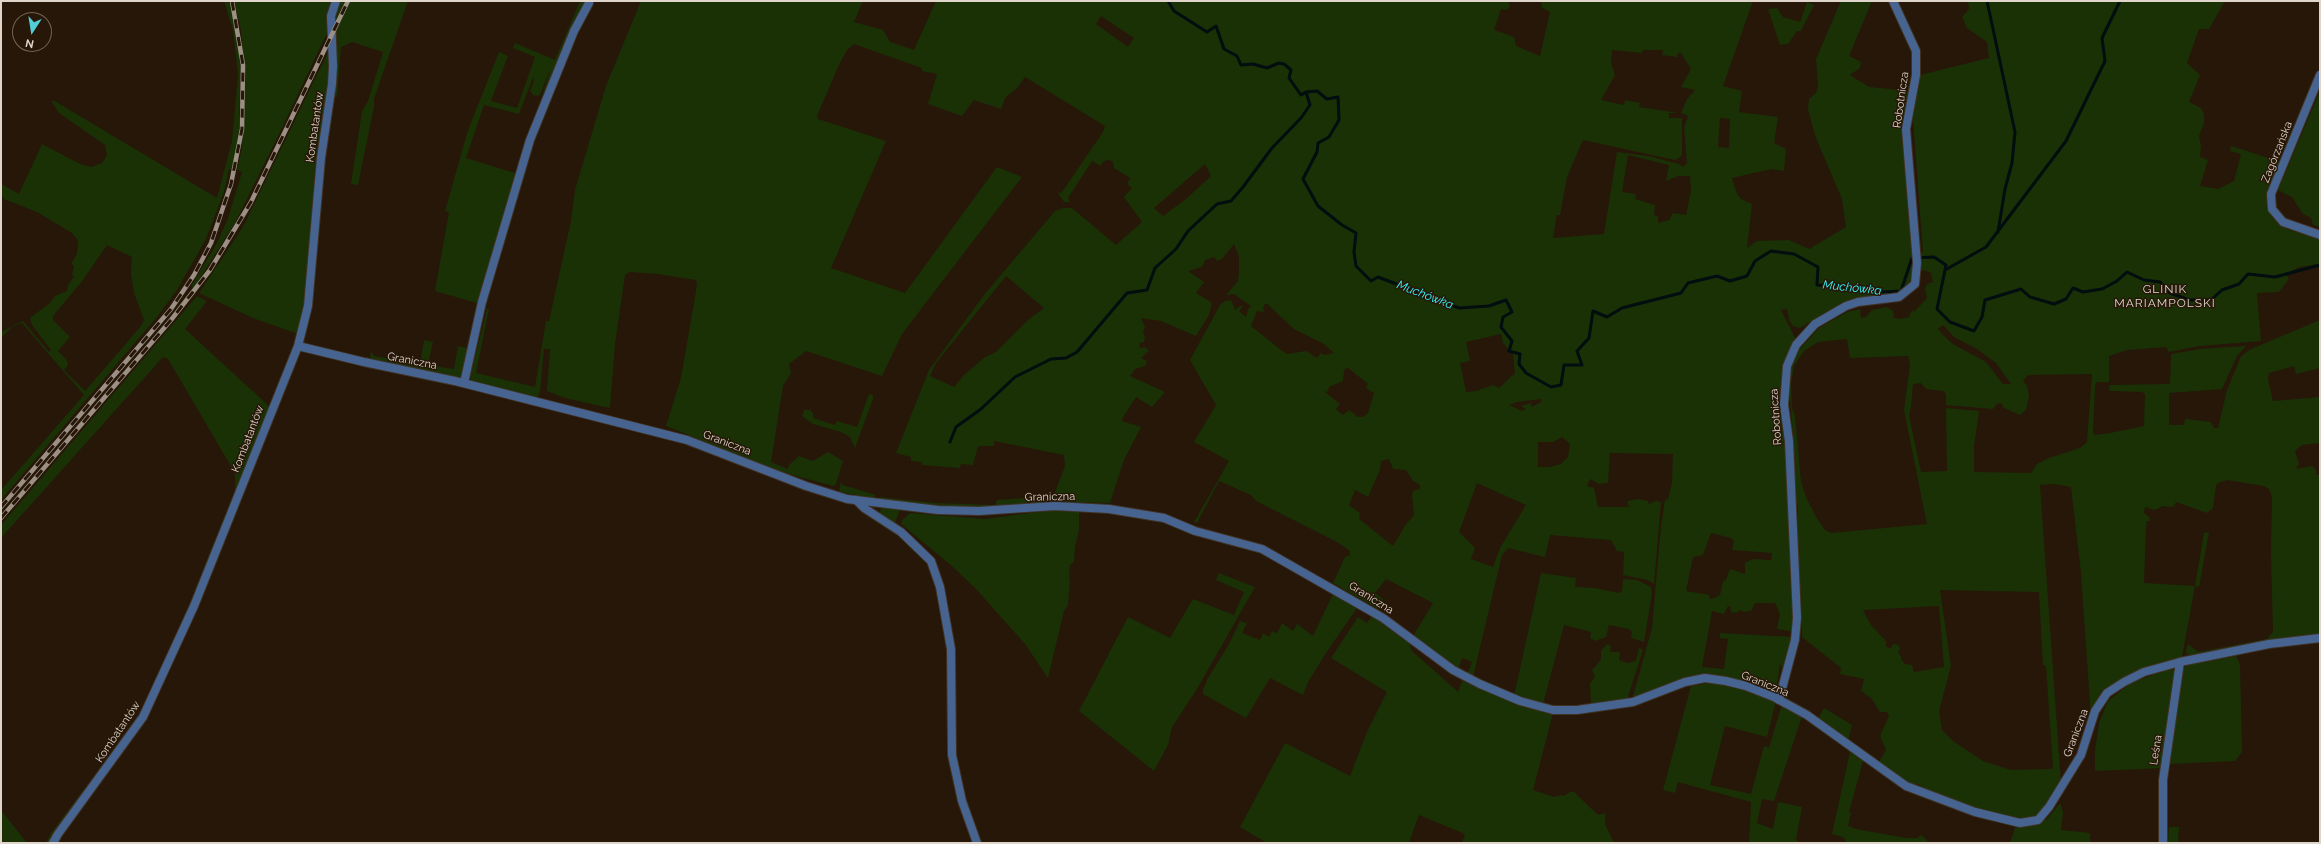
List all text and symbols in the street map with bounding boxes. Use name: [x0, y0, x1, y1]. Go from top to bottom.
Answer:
north arrow: [12, 12, 52, 52]
text: N: [24, 36, 35, 50]
street label: Robotnicza: [1891, 71, 1911, 129]
street label: Kombatantów: [304, 91, 326, 163]
street label: Zagórzańska: [2259, 119, 2295, 185]
water label: Muchówka: [1395, 278, 1455, 312]
water label: Muchówka: [1822, 278, 1882, 298]
district label: GLINIK MARIAMPOLSKI: [2114, 282, 2216, 310]
street label: Graniczna: [386, 350, 438, 372]
street label: Robotnicza: [1767, 388, 1785, 446]
street label: Kombatantów: [229, 403, 267, 475]
street label: Graniczna: [701, 428, 753, 458]
street label: Graniczna: [1025, 490, 1075, 504]
street label: Graniczna: [1346, 579, 1396, 617]
street label: Graniczna: [1739, 668, 1791, 700]
street label: Kombatantów: [93, 699, 143, 765]
street label: Graniczna: [2061, 707, 2091, 759]
street label: Leśna: [2147, 734, 2165, 766]

